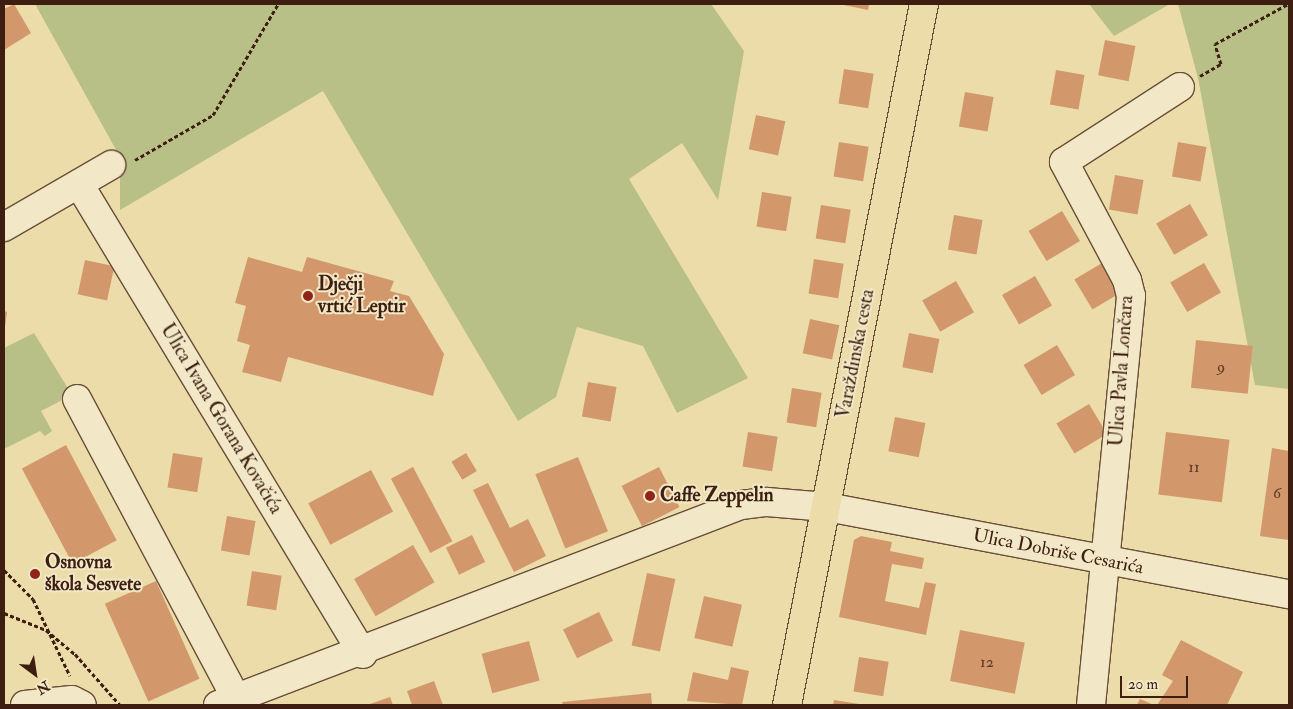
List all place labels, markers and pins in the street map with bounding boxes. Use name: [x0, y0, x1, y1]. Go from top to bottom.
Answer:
place label: Dječji vrtić Leptir: [318, 274, 406, 318]
marker: Dječji vrtić Leptir: [302, 290, 314, 302]
place label: Caffe Zeppelin: [660, 485, 773, 507]
marker: Caffe Zeppelin: [644, 490, 656, 502]
place label: Osnovna škola Sesvete: [45, 552, 141, 596]
marker: Osnovna škola Sesvete: [29, 568, 41, 580]

